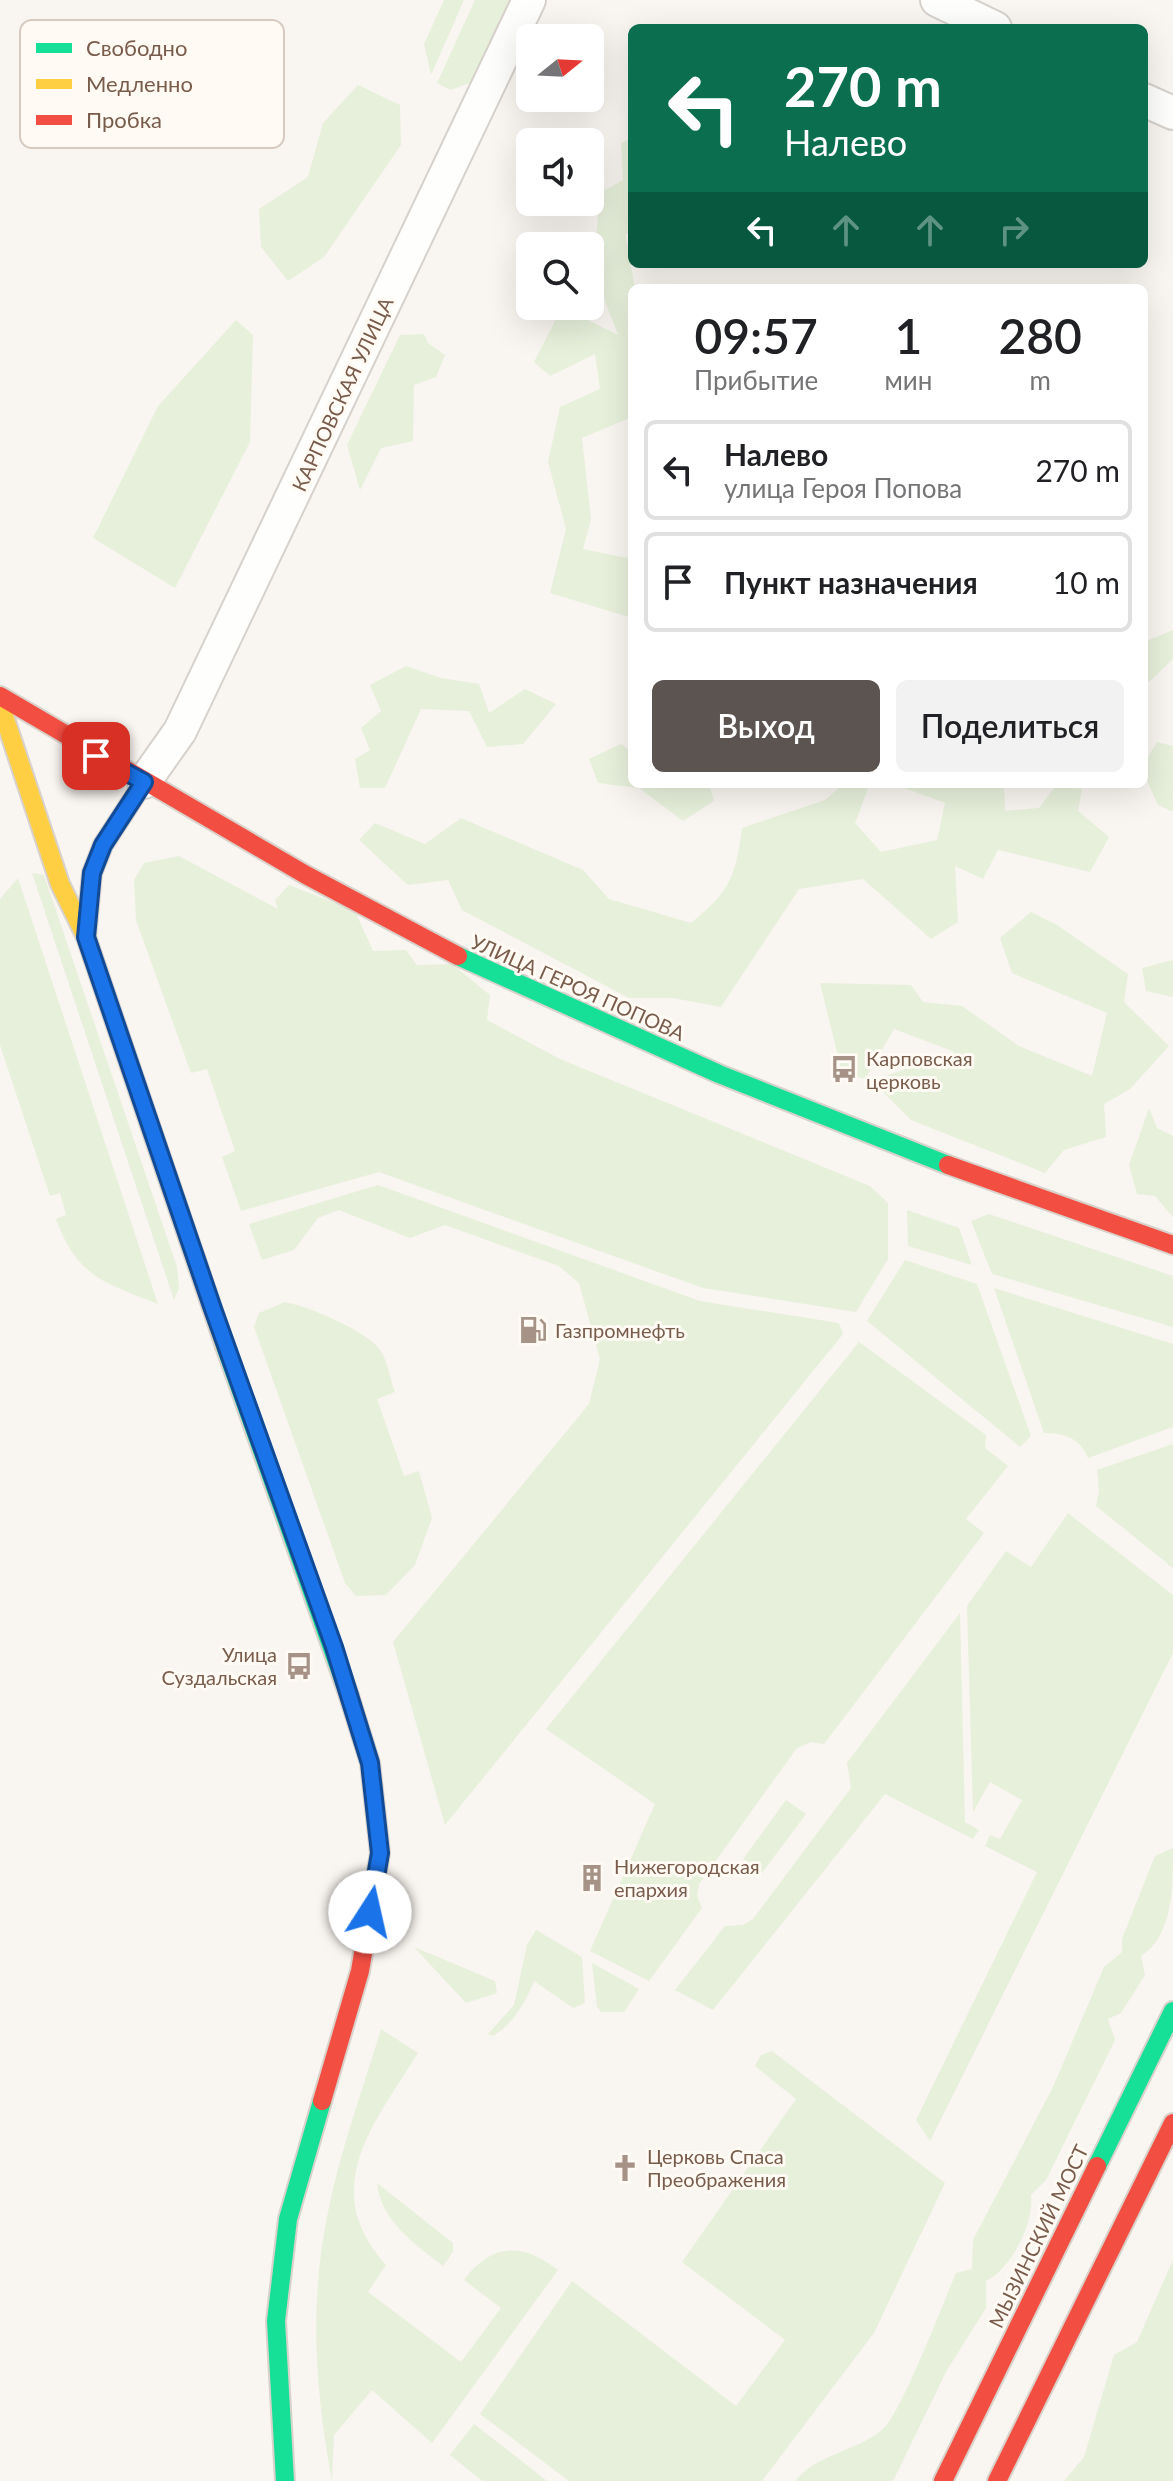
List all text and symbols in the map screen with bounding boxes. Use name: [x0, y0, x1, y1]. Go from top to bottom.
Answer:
legend: [20, 20, 284, 148]
north arrow: [516, 24, 604, 112]
map controls: [516, 24, 604, 320]
text: Свободно: [86, 34, 187, 61]
text: 270 m: [784, 52, 942, 119]
icon: left: [652, 56, 756, 160]
text: Медленно: [86, 70, 193, 97]
text: Пробка: [86, 106, 162, 133]
text: Налево: [784, 120, 907, 164]
button: sound: [516, 128, 604, 216]
icon: left: [740, 208, 784, 252]
icon: ahead: [824, 208, 868, 252]
icon: ahead: [908, 208, 952, 252]
icon: right: [992, 208, 1036, 252]
button: search: [516, 232, 604, 320]
street label: КАРПОВСКАЯ УЛИЦА: [286, 293, 398, 495]
text: 09:57: [694, 307, 818, 364]
text: 1: [894, 307, 922, 364]
text: 280: [998, 307, 1082, 364]
text: Прибытие: [694, 364, 818, 396]
text: мин: [884, 364, 932, 396]
text: m: [1029, 364, 1051, 396]
text: Налево: [724, 436, 828, 472]
icon: left: [656, 448, 700, 492]
text: 270 m: [1035, 452, 1120, 488]
text: улица Героя Попова: [724, 472, 962, 504]
icon: arrive: [656, 560, 700, 604]
text: Пункт назначения: [724, 564, 978, 600]
text: 10 m: [1053, 564, 1120, 600]
button: Выход: [652, 680, 880, 772]
button: Поделиться: [896, 680, 1124, 772]
pin: [62, 722, 130, 790]
icon: arrive: [74, 734, 118, 778]
street label: УЛИЦА ГЕРОЯ ПОПОВА: [467, 929, 689, 1045]
place label: Карповская церковь: [866, 1046, 973, 1093]
bus stop icon: Карповская церковь: [829, 1054, 859, 1084]
fuel station icon: Газпромнефть: [518, 1315, 548, 1345]
place label: Газпромнефть: [555, 1318, 685, 1342]
place label: Улица Суздальская: [162, 1642, 277, 1689]
bus stop icon: Улица Суздальская: [284, 1651, 314, 1681]
place label: Нижегородская епархия: [614, 1854, 760, 1901]
building icon: Нижегородская епархия: [577, 1863, 607, 1893]
position arrow: [328, 1870, 412, 1954]
street label: МЫЗИНСКИЙ МОСТ: [983, 2140, 1093, 2331]
place label: Церковь Спаса Преображения: [647, 2144, 786, 2191]
church icon: Церковь Спаса Преображения: [610, 2153, 640, 2183]

